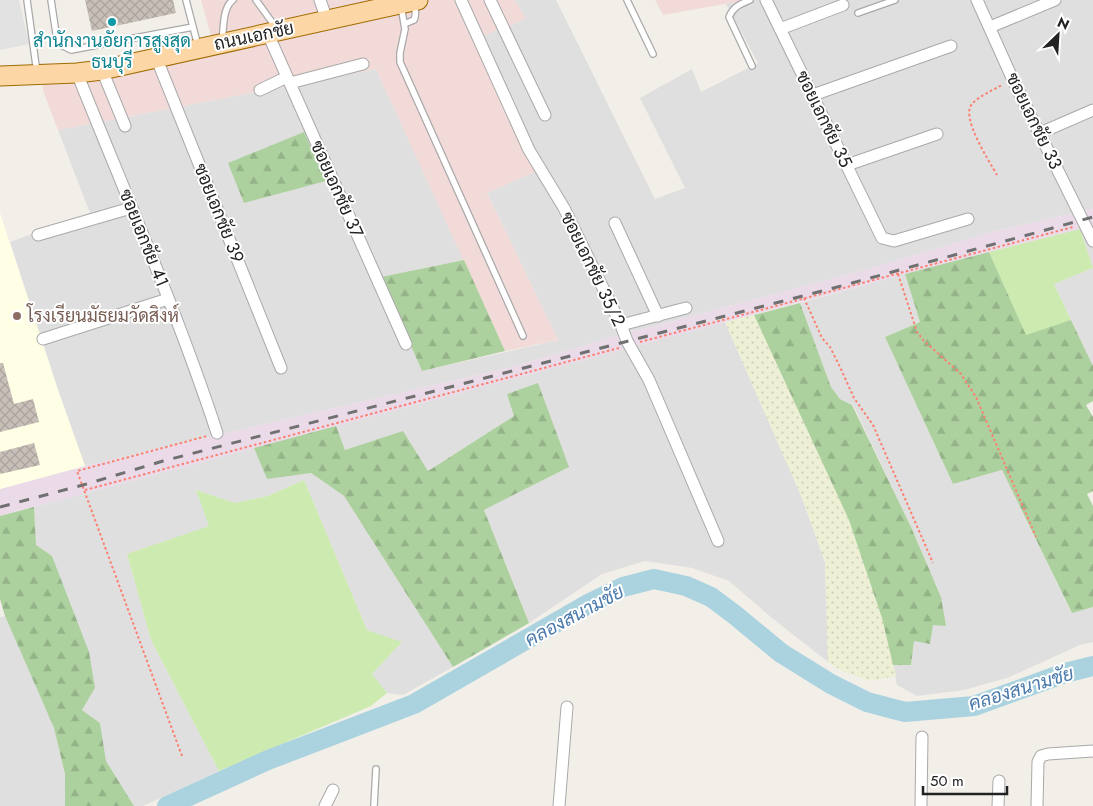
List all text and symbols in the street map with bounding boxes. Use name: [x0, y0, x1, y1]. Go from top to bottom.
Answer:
north arrow: [1033, 10, 1083, 60]
text: N: [1054, 12, 1073, 35]
street label: ถนนเอกชัย: [212, 15, 296, 57]
marker: สำนักงานอัยการสูงสุด ธนบุรี: [106, 16, 118, 28]
place label: สำนักงานอัยการสูงสุด ธนบุรี: [33, 28, 191, 75]
street label: ซอยเอกชัย 35: [789, 66, 859, 172]
street label: ซอยเอกชัย 33: [999, 68, 1069, 174]
street label: ซอยเอกชัย 37: [304, 136, 370, 242]
street label: ซอยเอกชัย 39: [187, 159, 251, 267]
street label: ซอยเอกชัย 41: [113, 185, 175, 291]
street label: ซอยเอกชัย 35/2: [554, 207, 632, 331]
place label: โรงเรียนมัธยมวัดสิงห์: [26, 303, 179, 329]
marker: โรงเรียนมัธยมวัดสิงห์: [11, 310, 23, 322]
water label: คลองสนามชัย: [520, 578, 629, 653]
water label: คลองสนามชัย: [965, 660, 1077, 717]
scale bar: [923, 764, 1007, 796]
text: 50 m: [930, 770, 964, 792]

